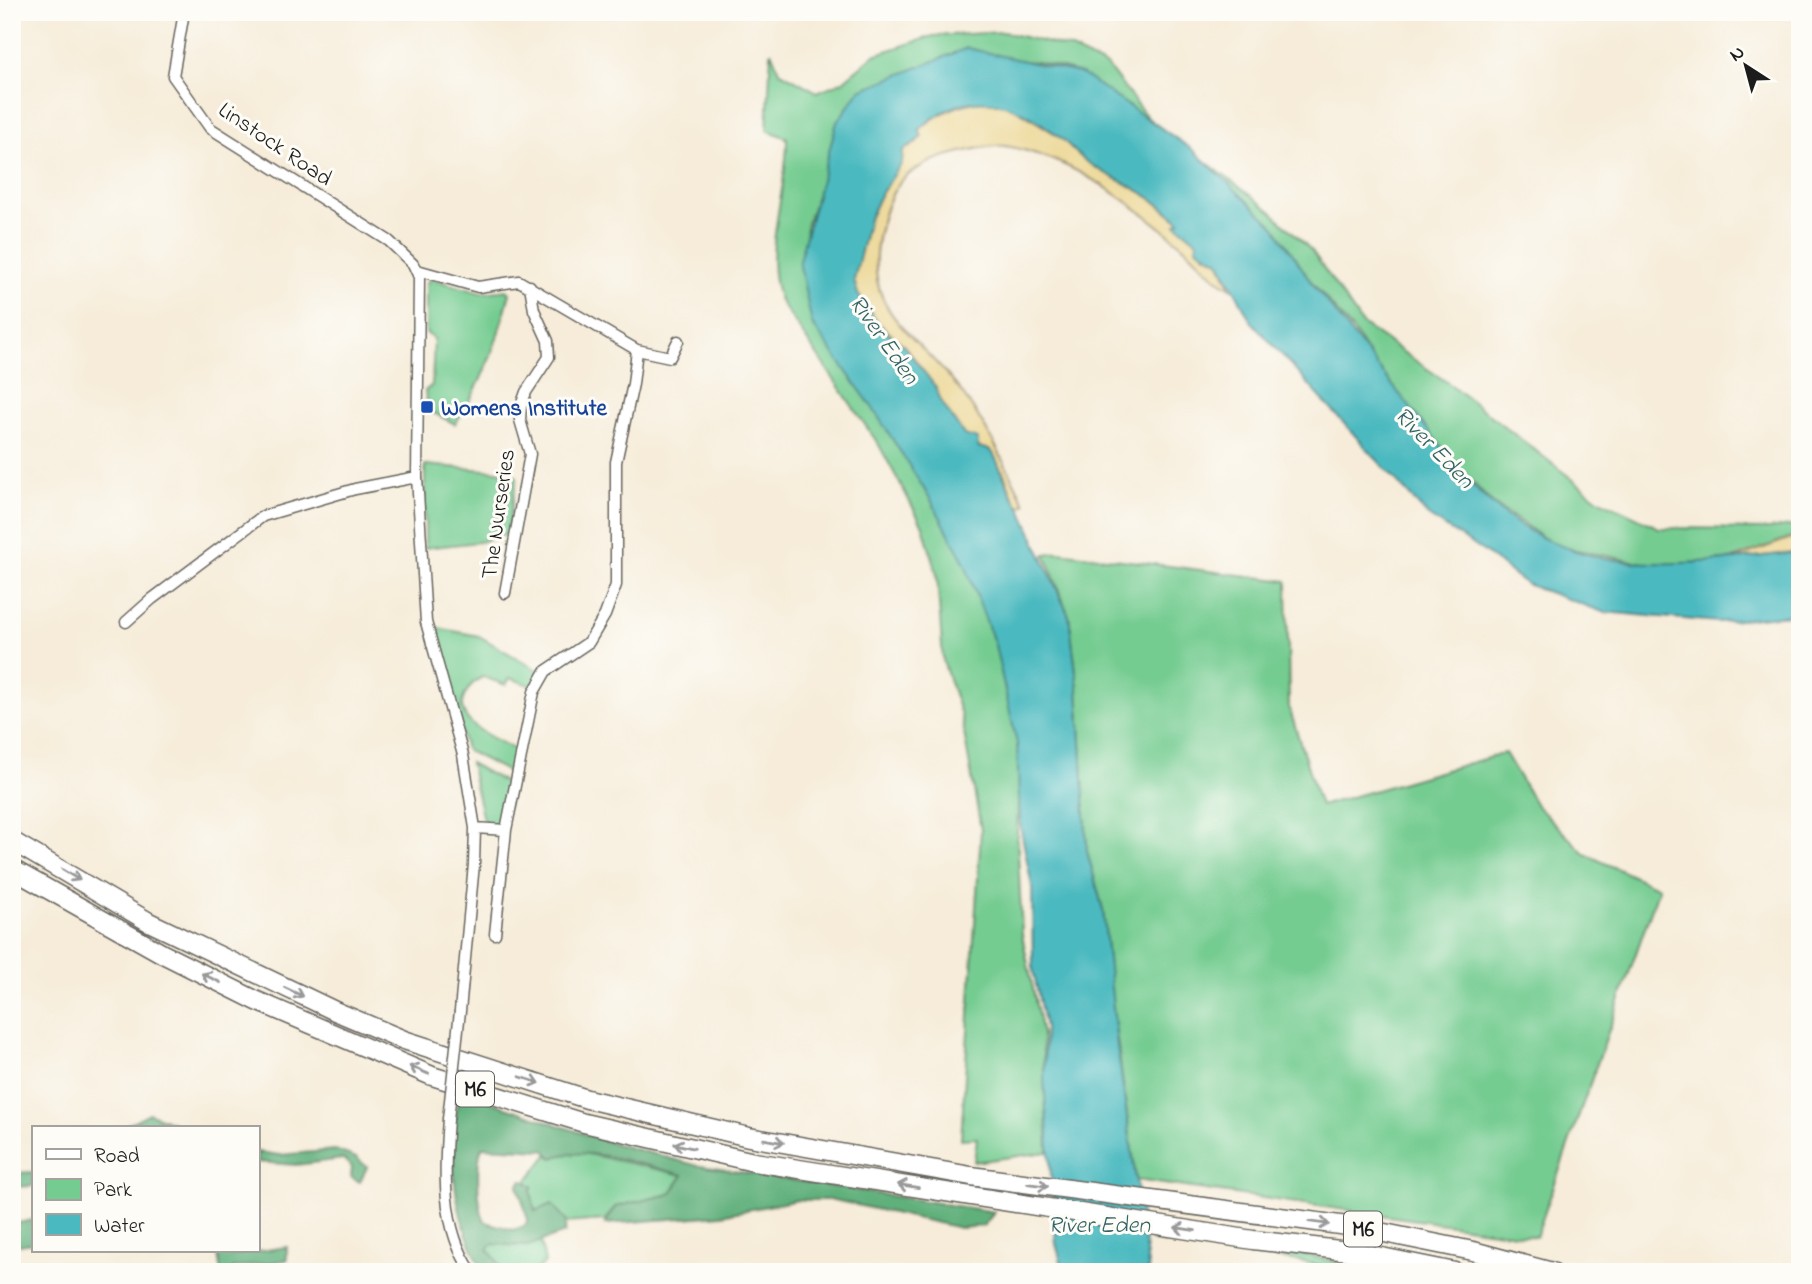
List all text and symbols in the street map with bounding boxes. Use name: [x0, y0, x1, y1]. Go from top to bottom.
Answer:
north arrow: [1710, 32, 1780, 102]
text: N: [1724, 39, 1751, 69]
street label: Linstock Road: [211, 95, 338, 196]
water label: River Eden: [839, 288, 927, 393]
place label: Womens Institute: [441, 393, 608, 426]
marker: Womens Institute: [419, 399, 435, 415]
water label: River Eden: [1385, 400, 1482, 499]
street label: The Nurseries: [474, 447, 525, 582]
one-way arrow: [61, 868, 81, 882]
one-way arrow: [201, 971, 222, 984]
one-way arrow: [283, 986, 304, 1000]
one-way arrow: [408, 1063, 430, 1076]
road number: M6: [456, 1072, 494, 1106]
one-way arrow: [518, 1075, 540, 1088]
legend: [32, 1126, 259, 1252]
one-way arrow: [762, 1135, 785, 1148]
one-way arrow: [673, 1139, 696, 1152]
text: Road: [94, 1142, 140, 1172]
text: Park: [94, 1176, 133, 1206]
one-way arrow: [897, 1179, 920, 1192]
one-way arrow: [1026, 1179, 1049, 1192]
water label: River Eden: [1048, 1209, 1151, 1244]
text: Water: [94, 1212, 145, 1242]
road number: M6: [1344, 1212, 1382, 1246]
one-way arrow: [1307, 1216, 1329, 1229]
one-way arrow: [1174, 1222, 1197, 1235]

